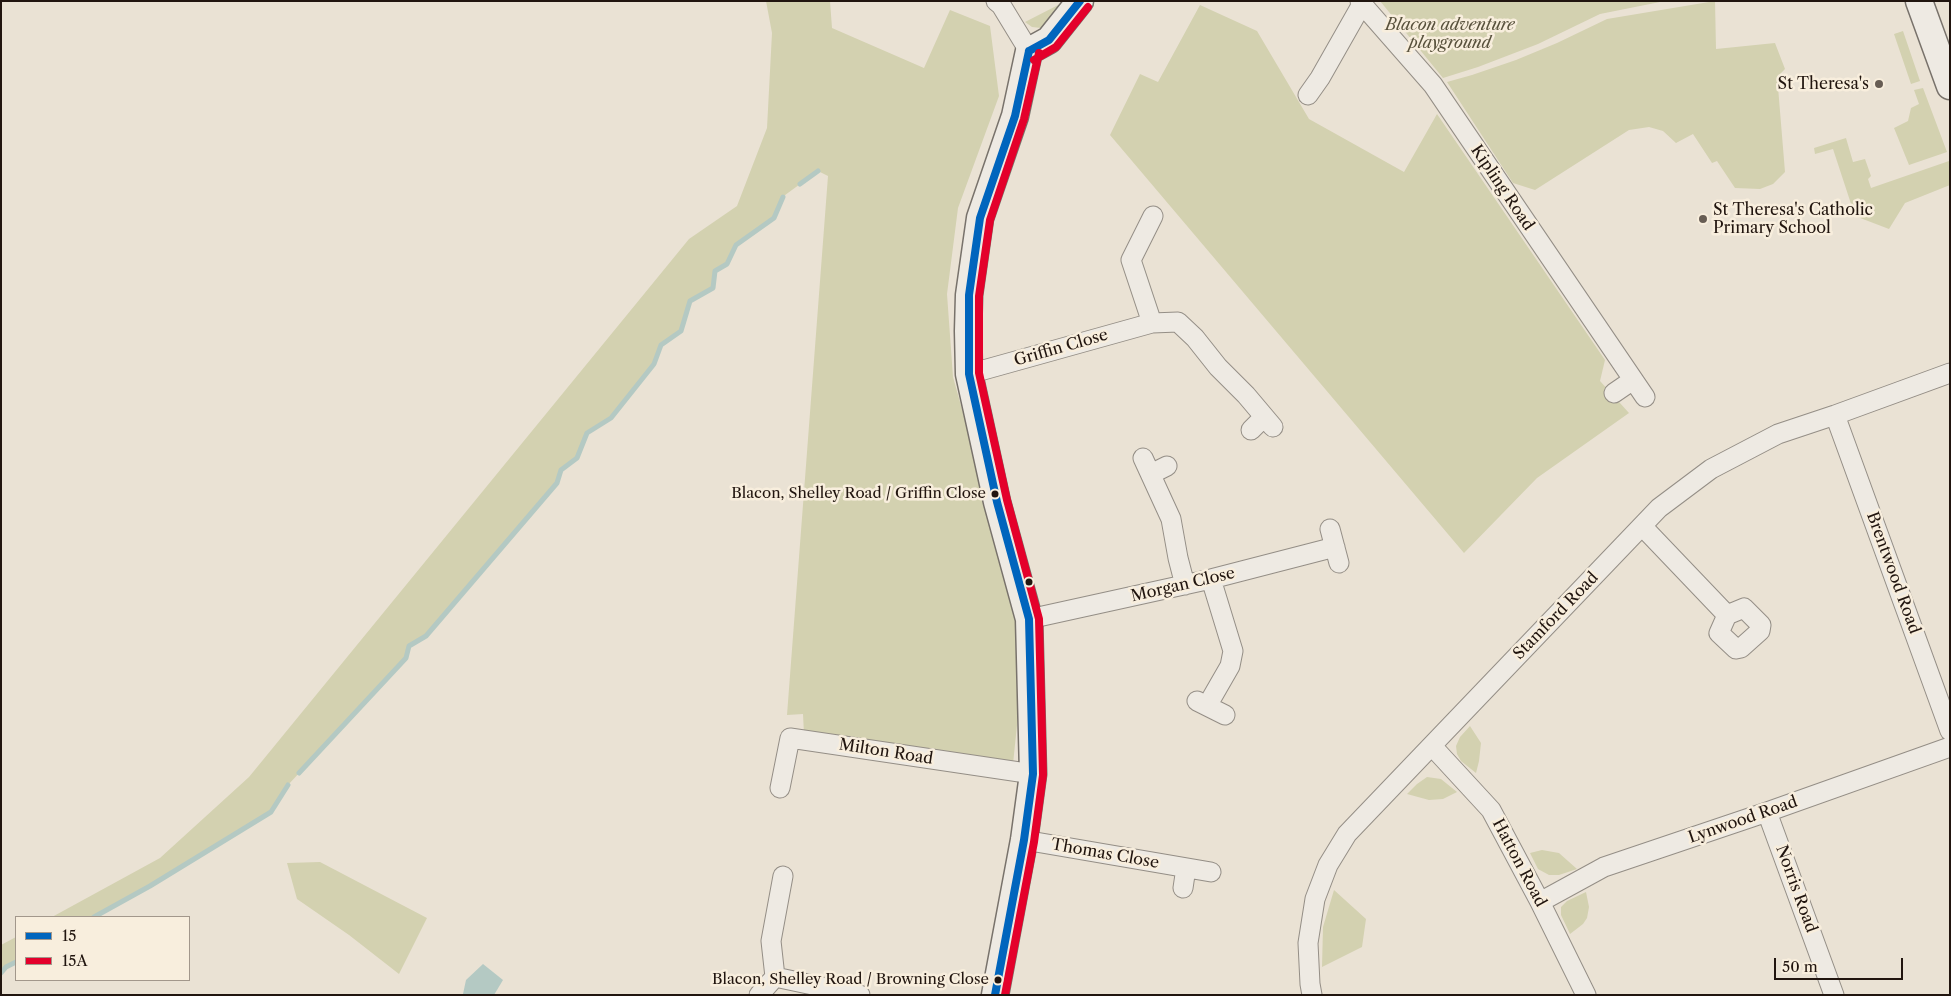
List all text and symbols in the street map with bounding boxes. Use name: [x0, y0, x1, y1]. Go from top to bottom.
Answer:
park label: Blacon adventure playground: [1385, 15, 1515, 53]
place label: St Theresa's: [1778, 74, 1869, 94]
marker: St Theresa's: [1873, 78, 1885, 90]
street label: Kipling Road: [1466, 142, 1538, 234]
place label: St Theresa's Catholic Primary School: [1713, 200, 1873, 238]
marker: St Theresa's Catholic Primary School: [1697, 213, 1709, 225]
street label: Griffin Close: [1012, 325, 1110, 371]
place label: Blacon, Shelley Road / Griffin Close: [731, 485, 986, 503]
marker: Blacon, Shelley Road / Griffin Close: [990, 489, 1000, 499]
street label: Brentwood Road: [1862, 509, 1924, 637]
street label: Morgan Close: [1129, 564, 1237, 606]
street label: Stamford Road: [1509, 568, 1603, 664]
unlabelled marker: [1024, 577, 1034, 587]
street label: Milton Road: [838, 735, 934, 769]
street label: Lynwood Road: [1686, 792, 1800, 848]
street label: Hatton Road: [1488, 816, 1550, 910]
street label: Thomas Close: [1050, 835, 1160, 873]
street label: Norris Road: [1771, 843, 1821, 935]
legend: [15, 916, 190, 981]
text: 15: [62, 926, 76, 945]
scale bar: [1776, 948, 1905, 980]
text: 15A: [62, 951, 88, 970]
text: 50 m: [1782, 957, 1818, 976]
place label: Blacon, Shelley Road / Browning Close: [712, 971, 989, 989]
marker: Blacon, Shelley Road / Browning Close: [993, 975, 1003, 985]

